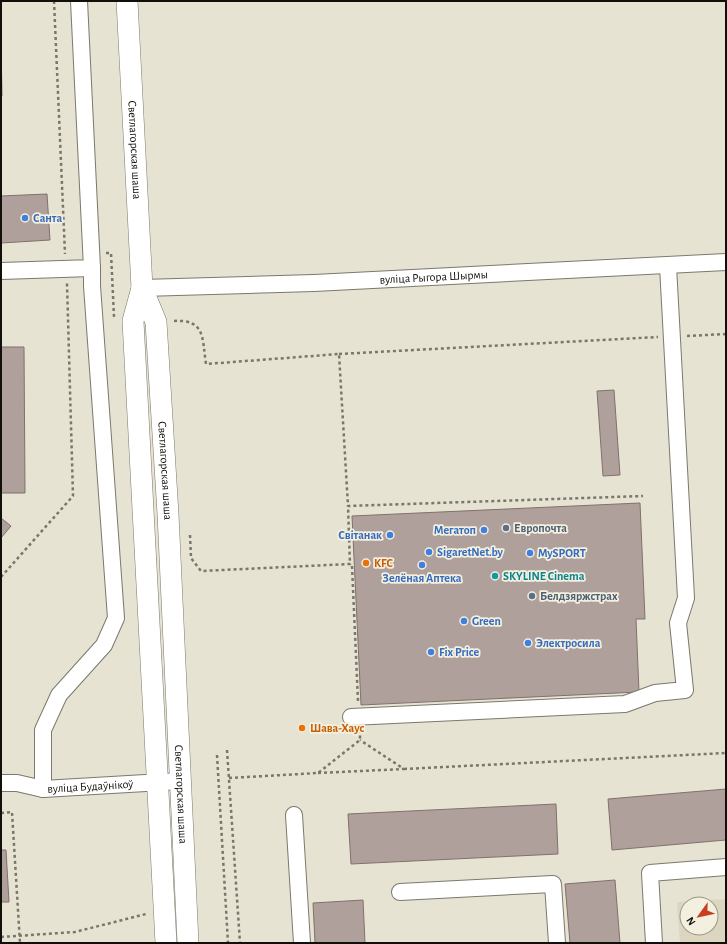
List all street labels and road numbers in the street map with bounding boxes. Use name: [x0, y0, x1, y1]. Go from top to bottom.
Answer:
street label: Светлагорская шаша: [126, 100, 143, 200]
street label: вуліца Рыгора Шырмы: [379, 268, 488, 286]
street label: Светлагорская шаша: [156, 421, 174, 521]
street label: Светлагорская шаша: [173, 744, 189, 845]
street label: вуліца Будаўнікоў: [47, 778, 134, 795]

